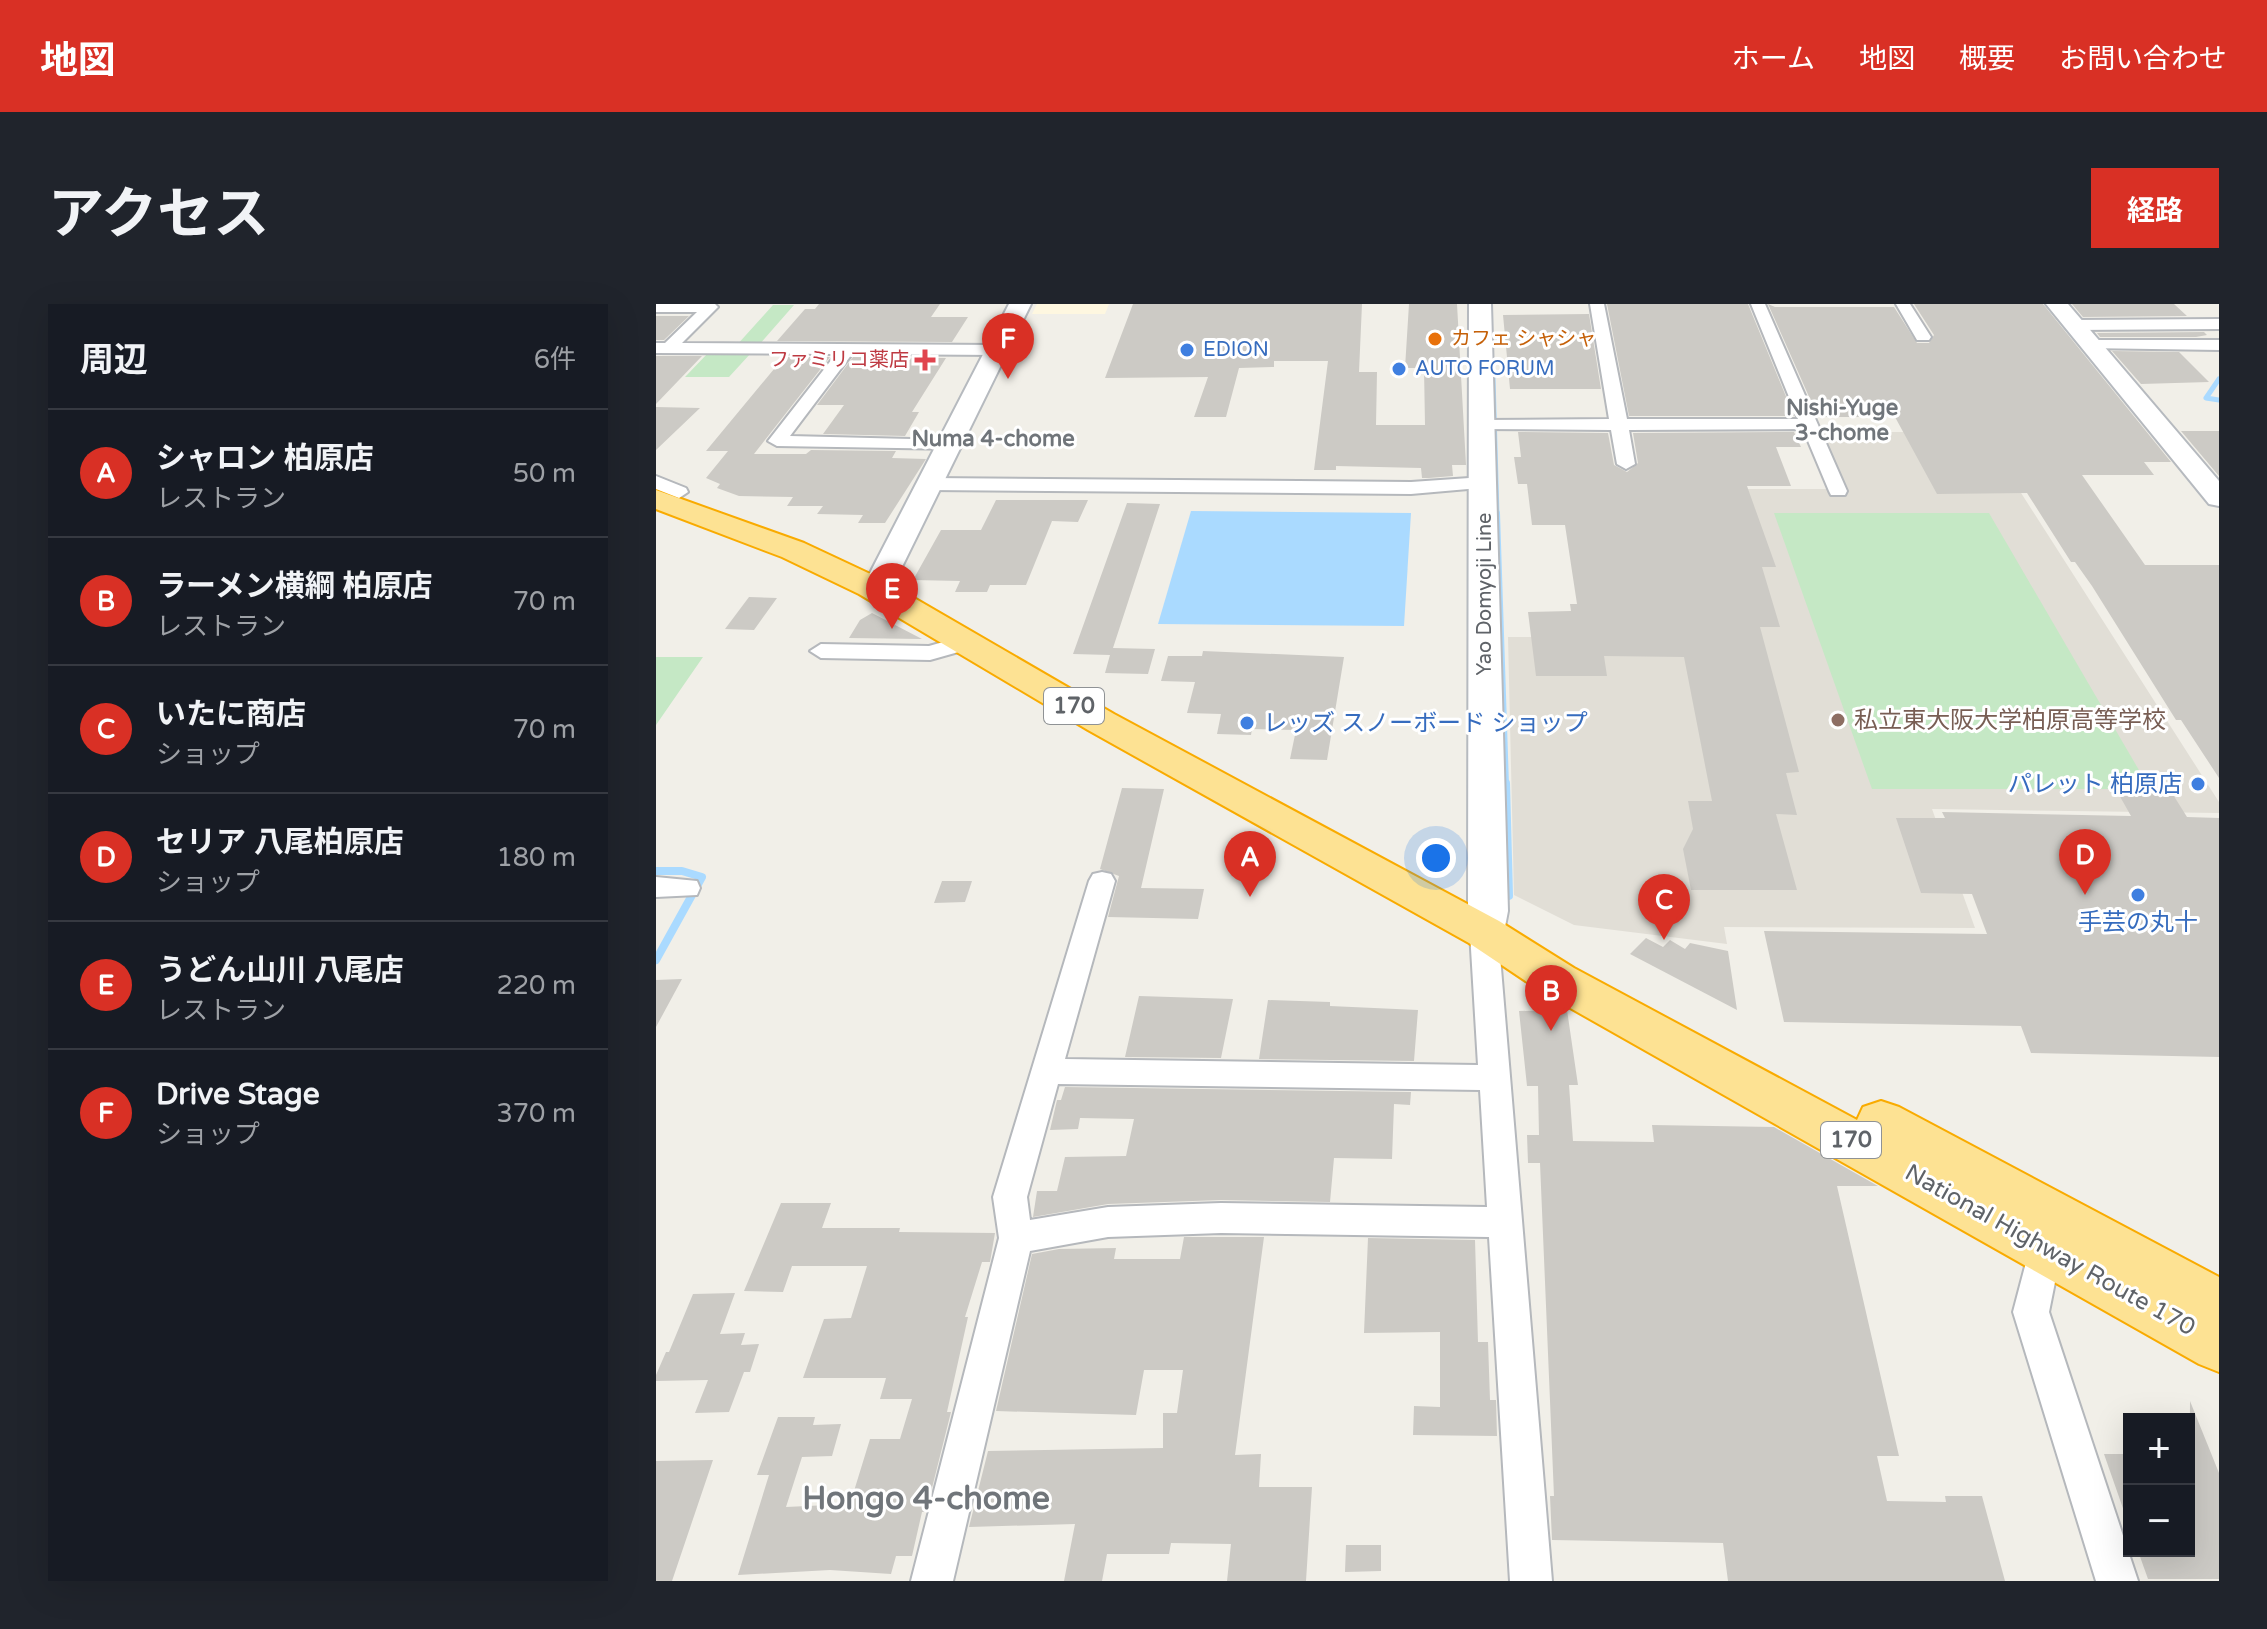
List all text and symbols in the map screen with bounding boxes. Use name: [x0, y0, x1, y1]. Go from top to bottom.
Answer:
text: 地図: [40, 38, 116, 84]
text: ホーム: [1732, 42, 1815, 76]
text: 地図: [1859, 42, 1915, 76]
text: 概要: [1959, 42, 2015, 76]
text: お問い合わせ: [2059, 42, 2227, 76]
button: 経路: [2091, 168, 2219, 248]
text: アクセス: [48, 182, 269, 249]
pin: F: [982, 313, 1034, 379]
place label: カフェ シャシャ: [1451, 327, 1596, 351]
marker: カフェ シャシャ: [1426, 330, 1444, 348]
place label: EDION: [1203, 338, 1269, 362]
text: 周辺: [80, 340, 148, 381]
marker: EDION: [1178, 341, 1196, 359]
text: 6件: [534, 344, 576, 375]
place label: ファミリコ薬店: [769, 348, 909, 372]
marker: ファミリコ薬店: [916, 351, 934, 369]
place label: AUTO FORUM: [1415, 357, 1555, 381]
marker: AUTO FORUM: [1390, 360, 1408, 378]
district label: Nishi-Yuge 3-chome: [1786, 395, 1898, 446]
district label: Numa 4-chome: [911, 426, 1075, 452]
text: シャロン 柏原店: [156, 440, 374, 477]
text: A: [96, 458, 116, 489]
text: 50 m: [513, 458, 576, 489]
text: レストラン: [156, 483, 286, 514]
street label: Yao Domyoji Line: [1473, 513, 1497, 675]
pin: E: [866, 563, 918, 629]
text: ラーメン横綱 柏原店: [156, 568, 433, 605]
text: B: [97, 586, 115, 617]
text: 70 m: [513, 586, 576, 617]
text: レストラン: [156, 611, 286, 642]
road number: 170: [1044, 688, 1104, 724]
text: いたに商店: [156, 696, 306, 733]
place label: 私立東大阪大学柏原高等学校: [1854, 706, 2166, 735]
place label: レッズ スノーボード ショップ: [1263, 709, 1587, 738]
marker: 私立東大阪大学柏原高等学校: [1829, 711, 1847, 729]
text: C: [97, 714, 115, 745]
text: 70 m: [513, 714, 576, 745]
marker: レッズ スノーボード ショップ: [1238, 714, 1256, 732]
text: ショップ: [156, 739, 260, 770]
place label: パレット 柏原店: [2008, 770, 2182, 799]
marker: パレット 柏原店: [2189, 775, 2207, 793]
text: セリア 八尾柏原店: [156, 824, 404, 861]
pin: D: [2059, 829, 2111, 895]
pin: A: [1224, 831, 1276, 897]
your location: [1416, 838, 1456, 878]
text: D: [96, 842, 116, 873]
text: 180 m: [496, 842, 576, 873]
text: ショップ: [156, 867, 260, 898]
pin: C: [1638, 874, 1690, 940]
marker: 手芸の丸十: [2129, 886, 2147, 904]
place label: 手芸の丸十: [2078, 908, 2198, 937]
text: うどん山川 八尾店: [156, 952, 404, 989]
pin: B: [1525, 965, 1577, 1031]
text: E: [98, 970, 114, 1001]
text: 220 m: [496, 970, 576, 1001]
text: レストラン: [156, 995, 286, 1026]
text: Drive Stage: [156, 1076, 320, 1113]
text: F: [98, 1098, 114, 1129]
text: 370 m: [496, 1098, 576, 1129]
text: ショップ: [156, 1119, 260, 1150]
road number: 170: [1821, 1122, 1881, 1158]
street label: National Highway Route 170: [1900, 1158, 2200, 1342]
map controls: [2123, 1413, 2195, 1557]
button: +: [2123, 1413, 2195, 1485]
district label: Hongo 4-chome: [802, 1480, 1050, 1518]
button: −: [2123, 1485, 2195, 1557]

